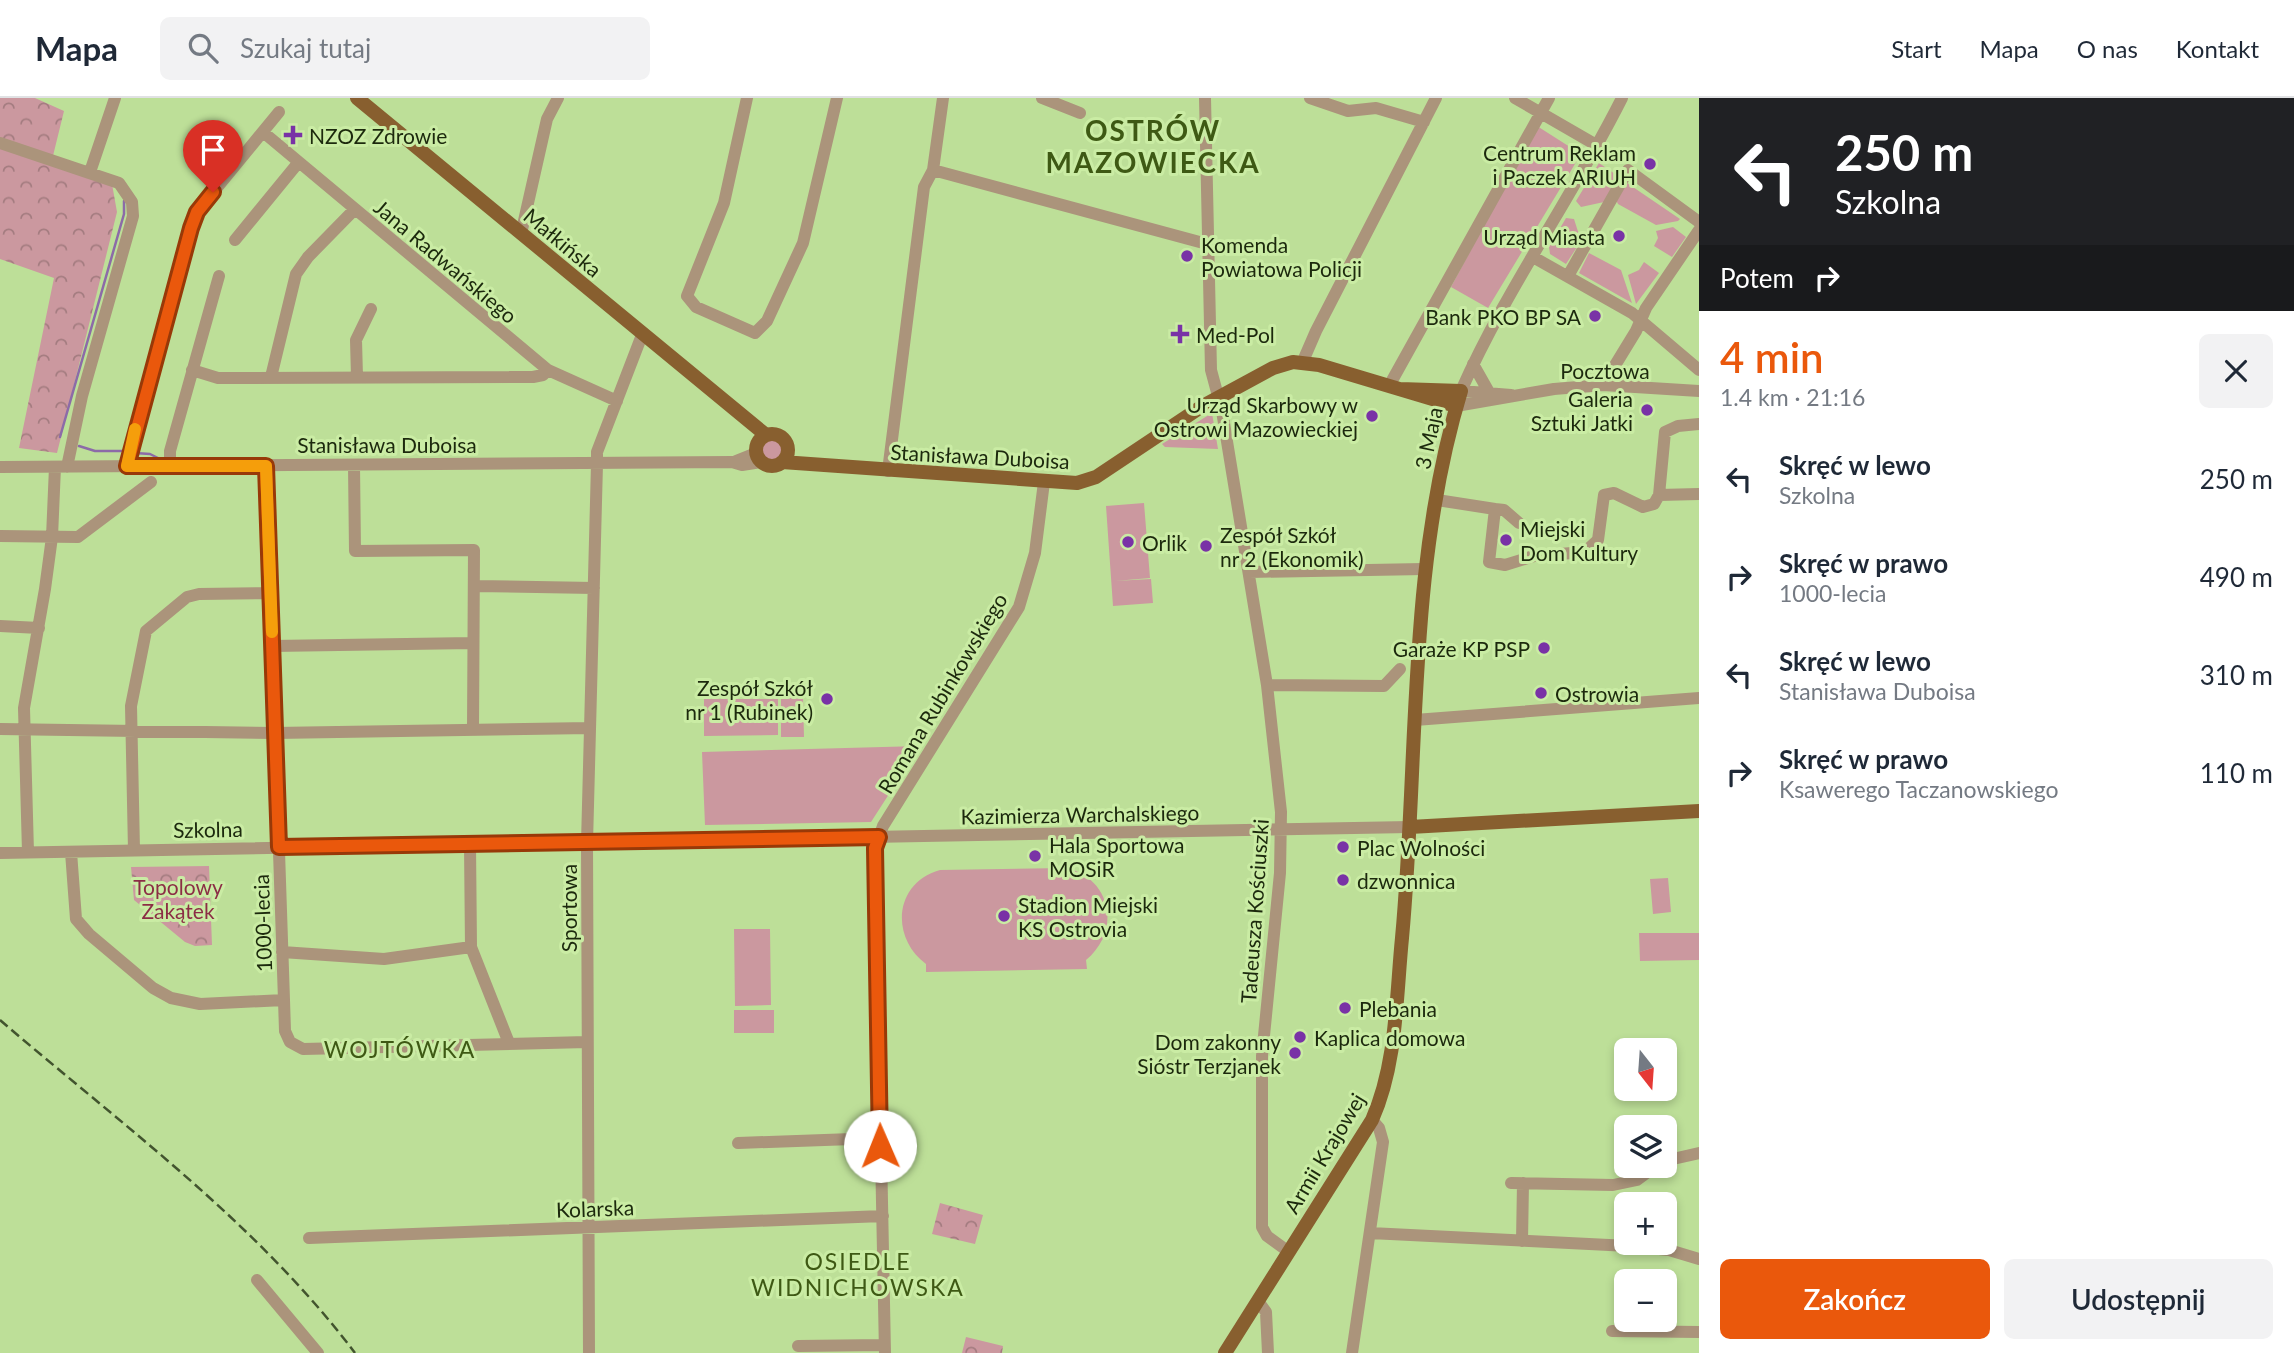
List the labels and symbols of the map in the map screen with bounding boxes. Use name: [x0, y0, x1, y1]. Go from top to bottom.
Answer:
district label: OSTRÓW MAZOWIECKA: [1045, 113, 1261, 179]
pin: [183, 120, 243, 192]
place label: NZOZ Zdrowie: [309, 123, 447, 148]
marker: NZOZ Zdrowie: [283, 125, 303, 145]
place label: Centrum Reklam i Paczek ARIUH: [1483, 140, 1636, 189]
marker: Centrum Reklam i Paczek ARIUH: [1642, 156, 1658, 172]
street label: Jana Radwańskiego: [370, 194, 523, 328]
street label: Małkińska: [519, 202, 607, 282]
place label: Urząd Miasta: [1483, 224, 1605, 249]
marker: Urząd Miasta: [1611, 228, 1627, 244]
place label: Komenda Powiatowa Policji: [1201, 232, 1362, 281]
marker: Komenda Powiatowa Policji: [1179, 248, 1195, 264]
place label: Bank PKO BP SA: [1425, 304, 1582, 329]
marker: Bank PKO BP SA: [1587, 308, 1603, 324]
place label: Med-Pol: [1196, 322, 1275, 347]
marker: Med-Pol: [1170, 324, 1190, 344]
street label: Pocztowa: [1560, 358, 1650, 383]
place label: Galeria Sztuki Jatki: [1531, 386, 1633, 435]
place label: Urząd Skarbowy w Ostrowi Mazowieckiej: [1154, 392, 1359, 441]
marker: Galeria Sztuki Jatki: [1639, 402, 1655, 418]
street label: 3 Maja: [1409, 405, 1447, 471]
marker: Urząd Skarbowy w Ostrowi Mazowieckiej: [1364, 408, 1380, 424]
street label: Stanisława Duboisa: [297, 432, 477, 457]
street label: Stanisława Duboisa: [890, 439, 1070, 473]
place label: Miejski Dom Kultury: [1520, 516, 1638, 565]
place label: Zespół Szkół nr 2 (Ekonomik): [1220, 522, 1364, 571]
place label: Orlik: [1142, 530, 1187, 555]
marker: Miejski Dom Kultury: [1498, 532, 1514, 548]
marker: Orlik: [1120, 534, 1136, 550]
marker: Zespół Szkół nr 2 (Ekonomik): [1198, 538, 1214, 554]
street label: Romana Rubinkowskiego: [872, 588, 1012, 798]
place label: Garaże KP PSP: [1393, 636, 1530, 661]
marker: Garaże KP PSP: [1536, 640, 1552, 656]
place label: Zespół Szkół nr 1 (Rubinek): [685, 675, 814, 724]
place label: Ostrowia: [1555, 681, 1639, 706]
marker: Ostrowia: [1533, 685, 1549, 701]
marker: Zespół Szkół nr 1 (Rubinek): [819, 691, 835, 707]
street label: Kazimierza Warchalskiego: [960, 799, 1200, 829]
street label: Szkolna: [173, 816, 243, 842]
street label: Tadeusza Kościuszki: [1235, 818, 1273, 1004]
place label: Hala Sportowa MOSiR: [1049, 832, 1184, 881]
place label: Plac Wolności: [1357, 835, 1485, 860]
marker: Plac Wolności: [1335, 839, 1351, 855]
marker: Hala Sportowa MOSiR: [1027, 848, 1043, 864]
street label: Sportowa: [556, 864, 581, 952]
place label: dzwonnica: [1357, 868, 1455, 893]
marker: dzwonnica: [1335, 872, 1351, 888]
park label: Topolowy Zakątek: [133, 874, 223, 923]
street label: 1000-lecia: [248, 874, 276, 972]
place label: Stadion Miejski KS Ostrovia: [1018, 892, 1158, 941]
marker: Stadion Miejski KS Ostrovia: [996, 908, 1012, 924]
place label: Plebania: [1359, 996, 1437, 1021]
marker: Plebania: [1337, 1000, 1353, 1016]
place label: Kaplica domowa: [1314, 1025, 1465, 1050]
place label: Dom zakonny Sióstr Terzjanek: [1137, 1029, 1281, 1078]
marker: Kaplica domowa: [1292, 1029, 1308, 1045]
district label: WOJTÓWKA: [324, 1035, 476, 1063]
north arrow: [1614, 1038, 1676, 1101]
marker: Dom zakonny Sióstr Terzjanek: [1287, 1045, 1303, 1061]
street label: Armii Krajowej: [1278, 1088, 1370, 1218]
position arrow: [843, 1109, 917, 1183]
street label: Kolarska: [555, 1194, 635, 1222]
district label: OSIEDLE WIDNICHOWSKA: [751, 1247, 965, 1301]

